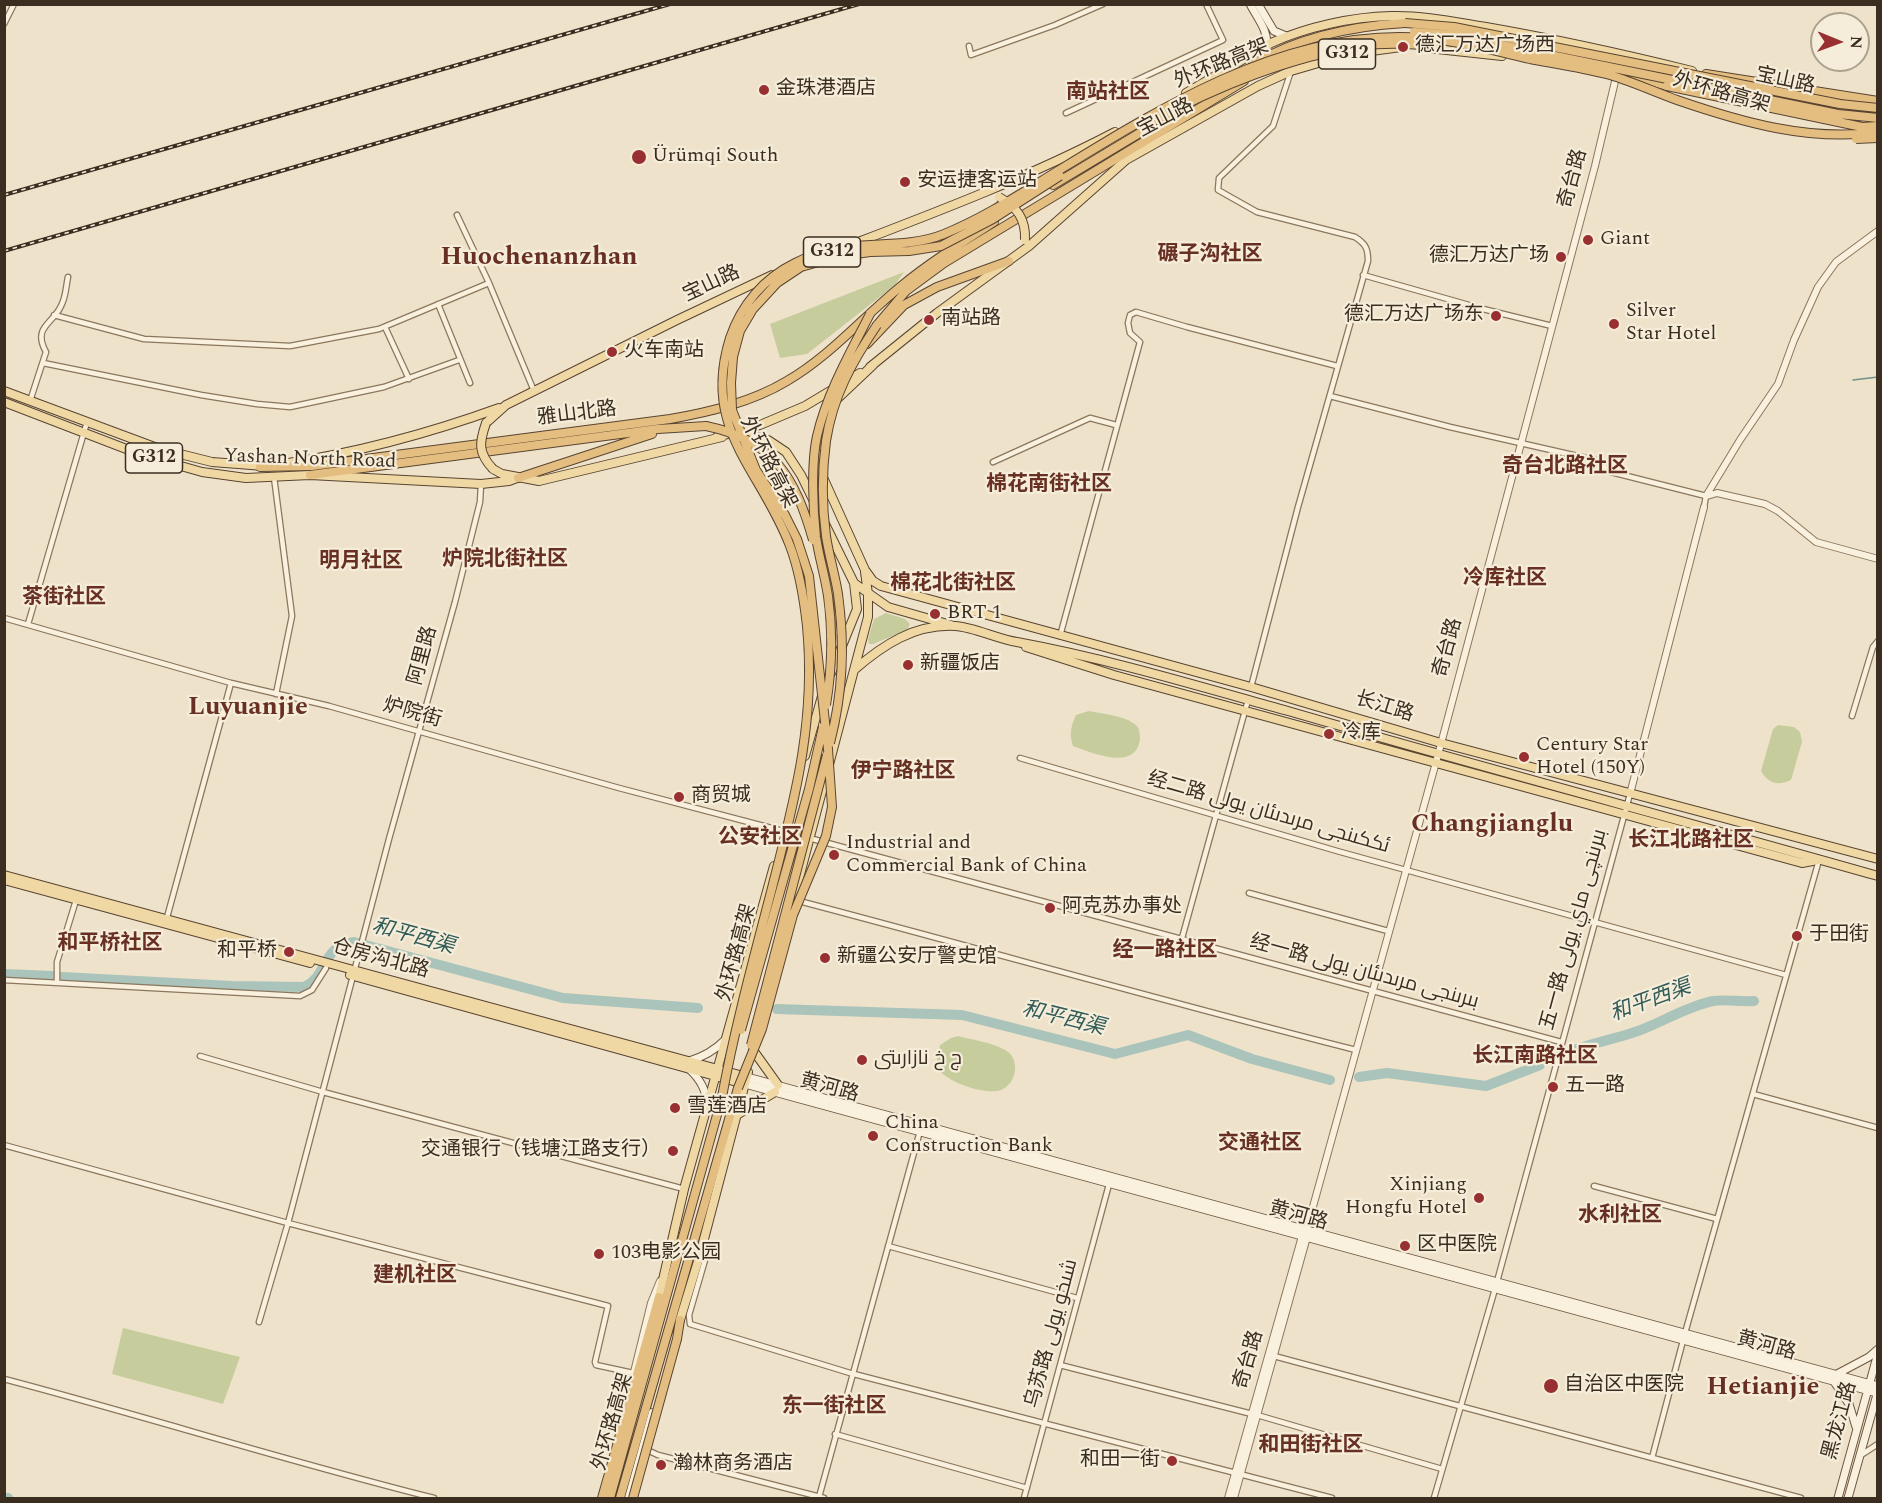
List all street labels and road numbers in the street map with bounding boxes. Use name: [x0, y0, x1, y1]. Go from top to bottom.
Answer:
street label: 外环路高架: [1171, 35, 1273, 95]
road number: G312: [1318, 39, 1376, 69]
street label: 宝山路: [1753, 64, 1817, 100]
street label: 外环路高架: [1670, 69, 1772, 119]
street label: 宝山路: [1134, 94, 1198, 144]
street label: 奇台路: [1555, 147, 1593, 211]
road number: G312: [804, 237, 860, 267]
street label: 宝山路: [680, 261, 744, 309]
street label: 雅山北路: [536, 398, 618, 432]
street label: 外环路高架: [734, 413, 800, 513]
road number: G312: [126, 443, 182, 473]
street label: Yashan North Road: [223, 445, 397, 475]
street label: 奇台路: [1430, 616, 1468, 680]
street label: 阿里路: [405, 624, 443, 688]
street label: 长江路: [1352, 688, 1416, 728]
street label: 炉院街: [380, 694, 444, 734]
street label: 经二路 ئككىنجى مرىدىئان يولى: [1144, 768, 1392, 860]
street label: 五一路 بىرىنچى ماي يولى: [1537, 827, 1613, 1033]
street label: 外环路高架: [713, 902, 763, 1004]
street label: 经一路 بىرىنجى مرىدىئان يولى: [1247, 931, 1481, 1015]
street label: 仓房沟北路: [329, 935, 431, 985]
street label: 黄河路: [797, 1070, 861, 1108]
street label: 黄河路: [1266, 1198, 1330, 1236]
street label: 乌苏路 شىخو يولى: [1022, 1257, 1084, 1411]
street label: 奇台路: [1230, 1328, 1270, 1392]
street label: 黄河路: [1734, 1328, 1798, 1366]
street label: 外环路高架: [589, 1371, 639, 1473]
street label: 黑龙江路: [1819, 1379, 1863, 1463]

